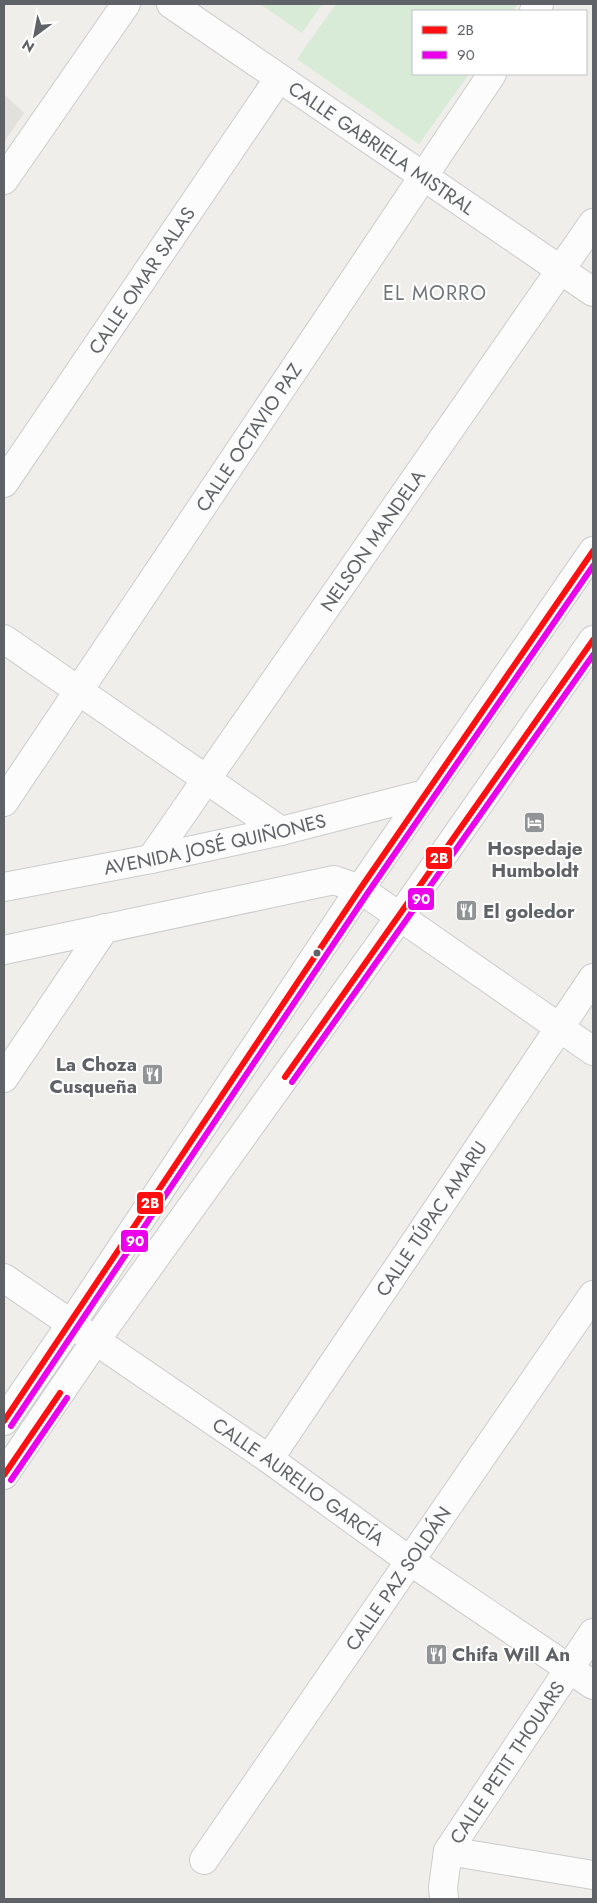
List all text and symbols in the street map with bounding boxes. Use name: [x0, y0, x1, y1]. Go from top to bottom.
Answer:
north arrow: [10, 10, 60, 60]
legend: [412, 10, 587, 75]
text: 2B: [457, 19, 474, 41]
text: N: [18, 35, 38, 57]
text: 90: [457, 44, 475, 66]
street label: CALLE GABRIELA MISTRAL: [283, 75, 480, 222]
street label: CALLE OMAR SALAS: [82, 201, 202, 360]
district label: EL MORRO: [383, 279, 487, 308]
street label: CALLE OCTAVIO PAZ: [189, 358, 308, 517]
street label: NELSON MANDELA: [314, 464, 432, 617]
street label: AVENIDA JOSÉ QUIÑONES: [101, 807, 329, 882]
hotel icon: Hospedaje Humboldt: [523, 810, 547, 834]
place label: Hospedaje Humboldt: [487, 835, 583, 884]
line badge: 2B: [425, 846, 453, 870]
text: 2B: [430, 848, 448, 868]
line badge: 90: [407, 887, 435, 911]
text: 90: [412, 889, 430, 909]
place label: El goledor: [483, 898, 575, 925]
restaurant icon: El goledor: [455, 899, 479, 923]
unlabelled marker: [312, 948, 322, 958]
place label: La Choza Cusqueña: [49, 1051, 137, 1100]
restaurant icon: La Choza Cusqueña: [141, 1063, 165, 1087]
street label: CALLE TÚPAC AMARU: [369, 1136, 494, 1302]
line badge: 2B: [136, 1191, 164, 1215]
text: 2B: [141, 1193, 159, 1213]
line badge: 90: [120, 1229, 149, 1253]
text: 90: [126, 1231, 144, 1251]
street label: CALLE AURELIO GARCÍA: [207, 1411, 390, 1553]
street label: CALLE PAZ SOLDÁN: [339, 1501, 458, 1656]
place label: Chifa Will An: [452, 1641, 570, 1668]
restaurant icon: Chifa Will An: [424, 1642, 448, 1666]
street label: CALLE PETIT THOUARS: [443, 1676, 571, 1849]

